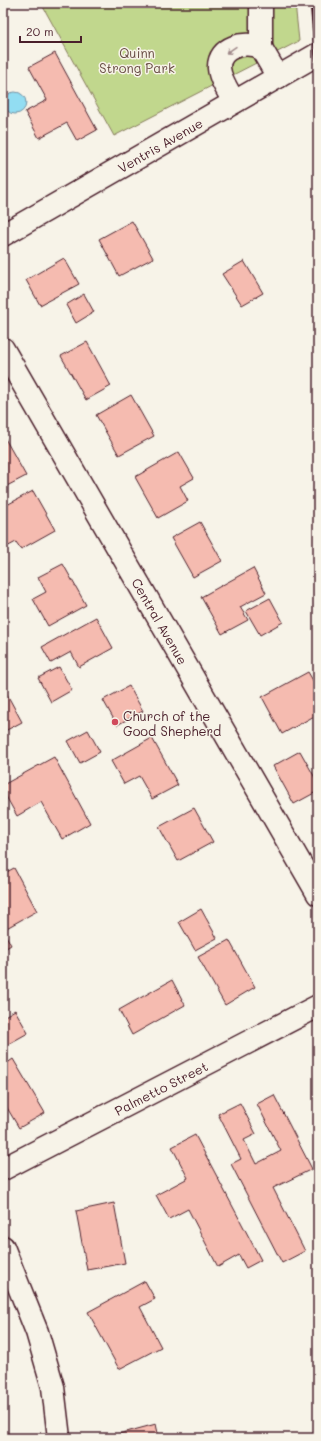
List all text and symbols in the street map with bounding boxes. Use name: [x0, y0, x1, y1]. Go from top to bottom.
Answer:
scale bar: [20, 18, 81, 44]
text: 20 m: [26, 23, 54, 39]
park label: Quinn Strong Park: [99, 44, 175, 76]
one-way arrow: [225, 46, 236, 54]
street label: Ventris Avenue: [114, 114, 206, 176]
street label: Central Avenue: [128, 575, 192, 667]
place label: Church of the Good Shepherd: [123, 707, 221, 739]
marker: Church of the Good Shepherd: [110, 717, 120, 727]
street label: Palmetto Street: [112, 1057, 211, 1119]

